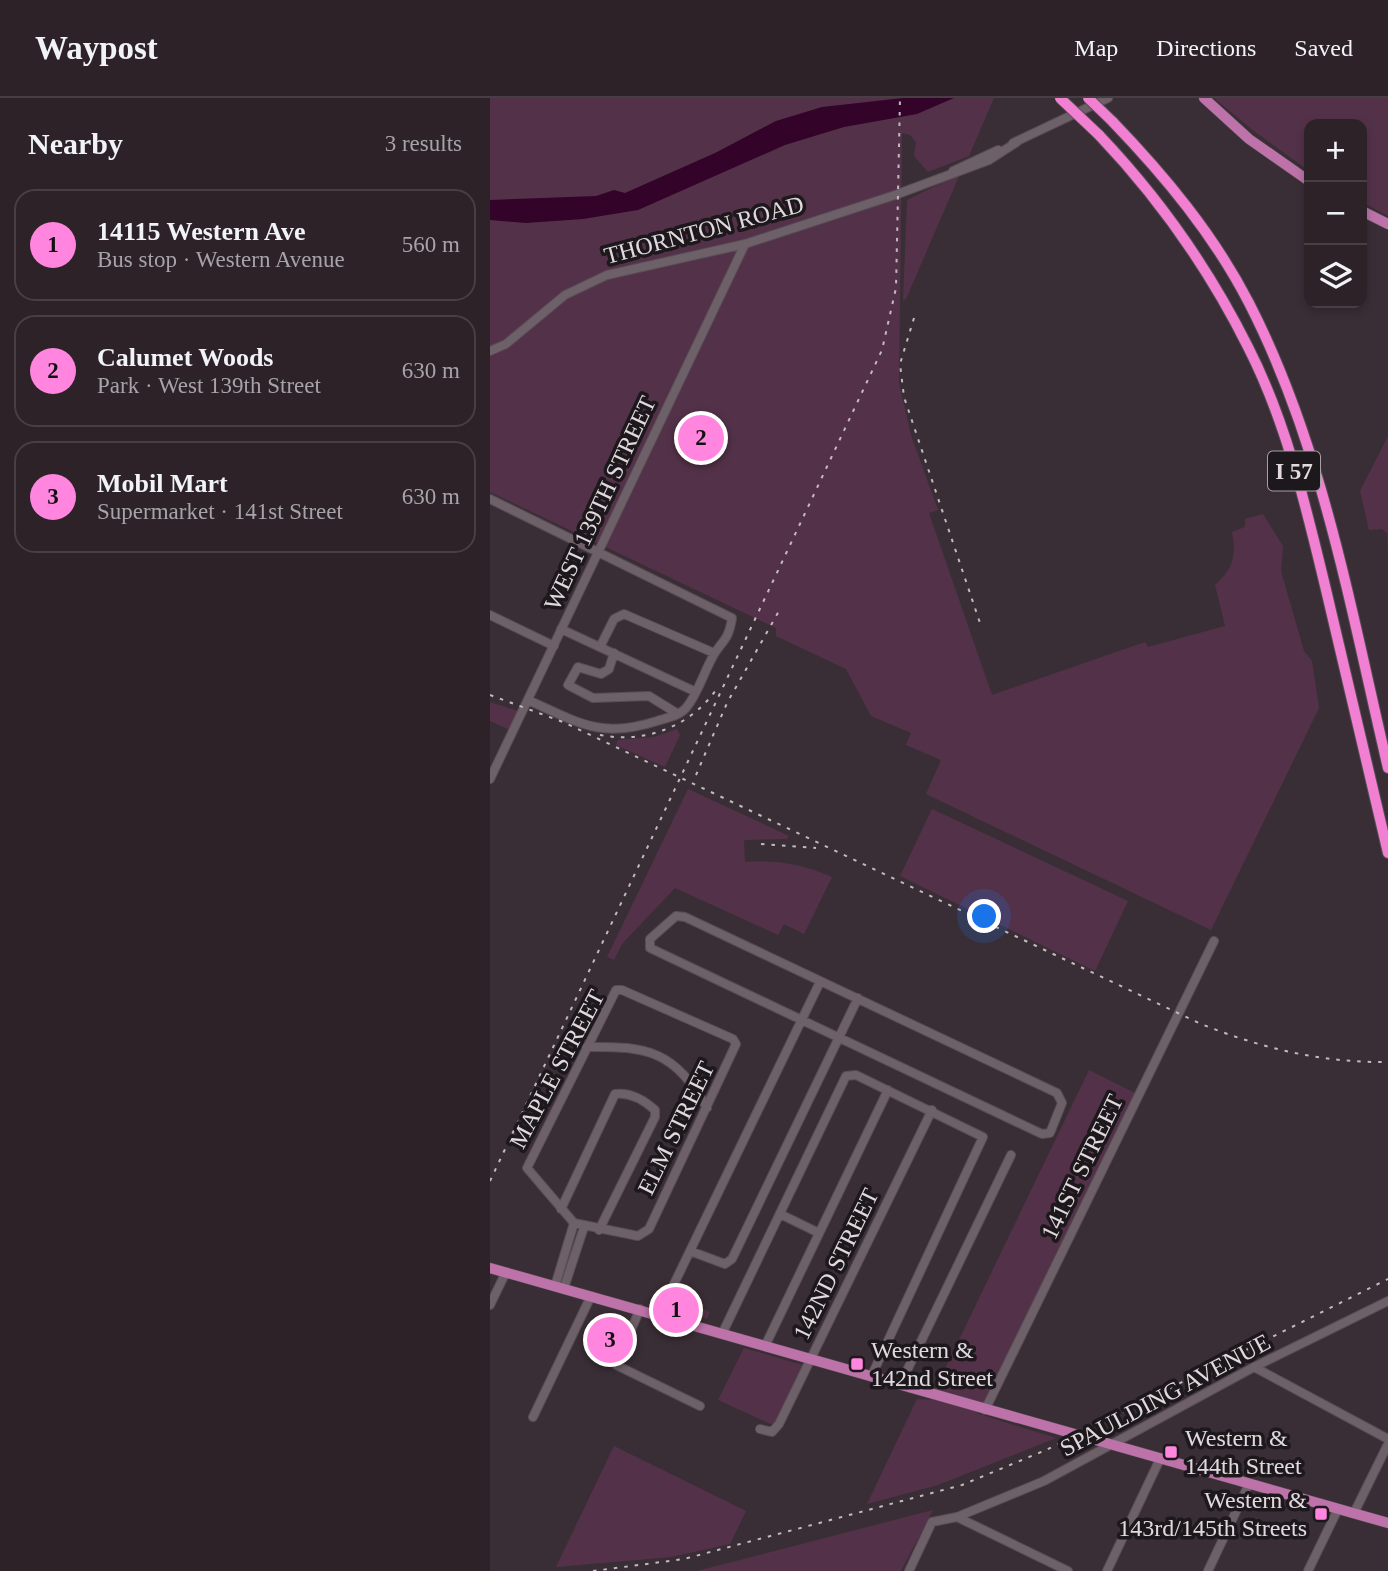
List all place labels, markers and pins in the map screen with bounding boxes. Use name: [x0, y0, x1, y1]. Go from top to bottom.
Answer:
pin: 2: [678, 412, 724, 464]
pin: 1: [653, 1284, 699, 1336]
pin: 3: [587, 1314, 633, 1366]
place label: Western & 142nd Street: [871, 1337, 993, 1391]
marker: Western & 142nd Street: [849, 1356, 865, 1372]
place label: Western & 144th Street: [1185, 1425, 1302, 1479]
marker: Western & 144th Street: [1163, 1444, 1179, 1460]
place label: Western & 143rd/145th Streets: [1118, 1487, 1307, 1541]
marker: Western & 143rd/145th Streets: [1313, 1506, 1329, 1522]

